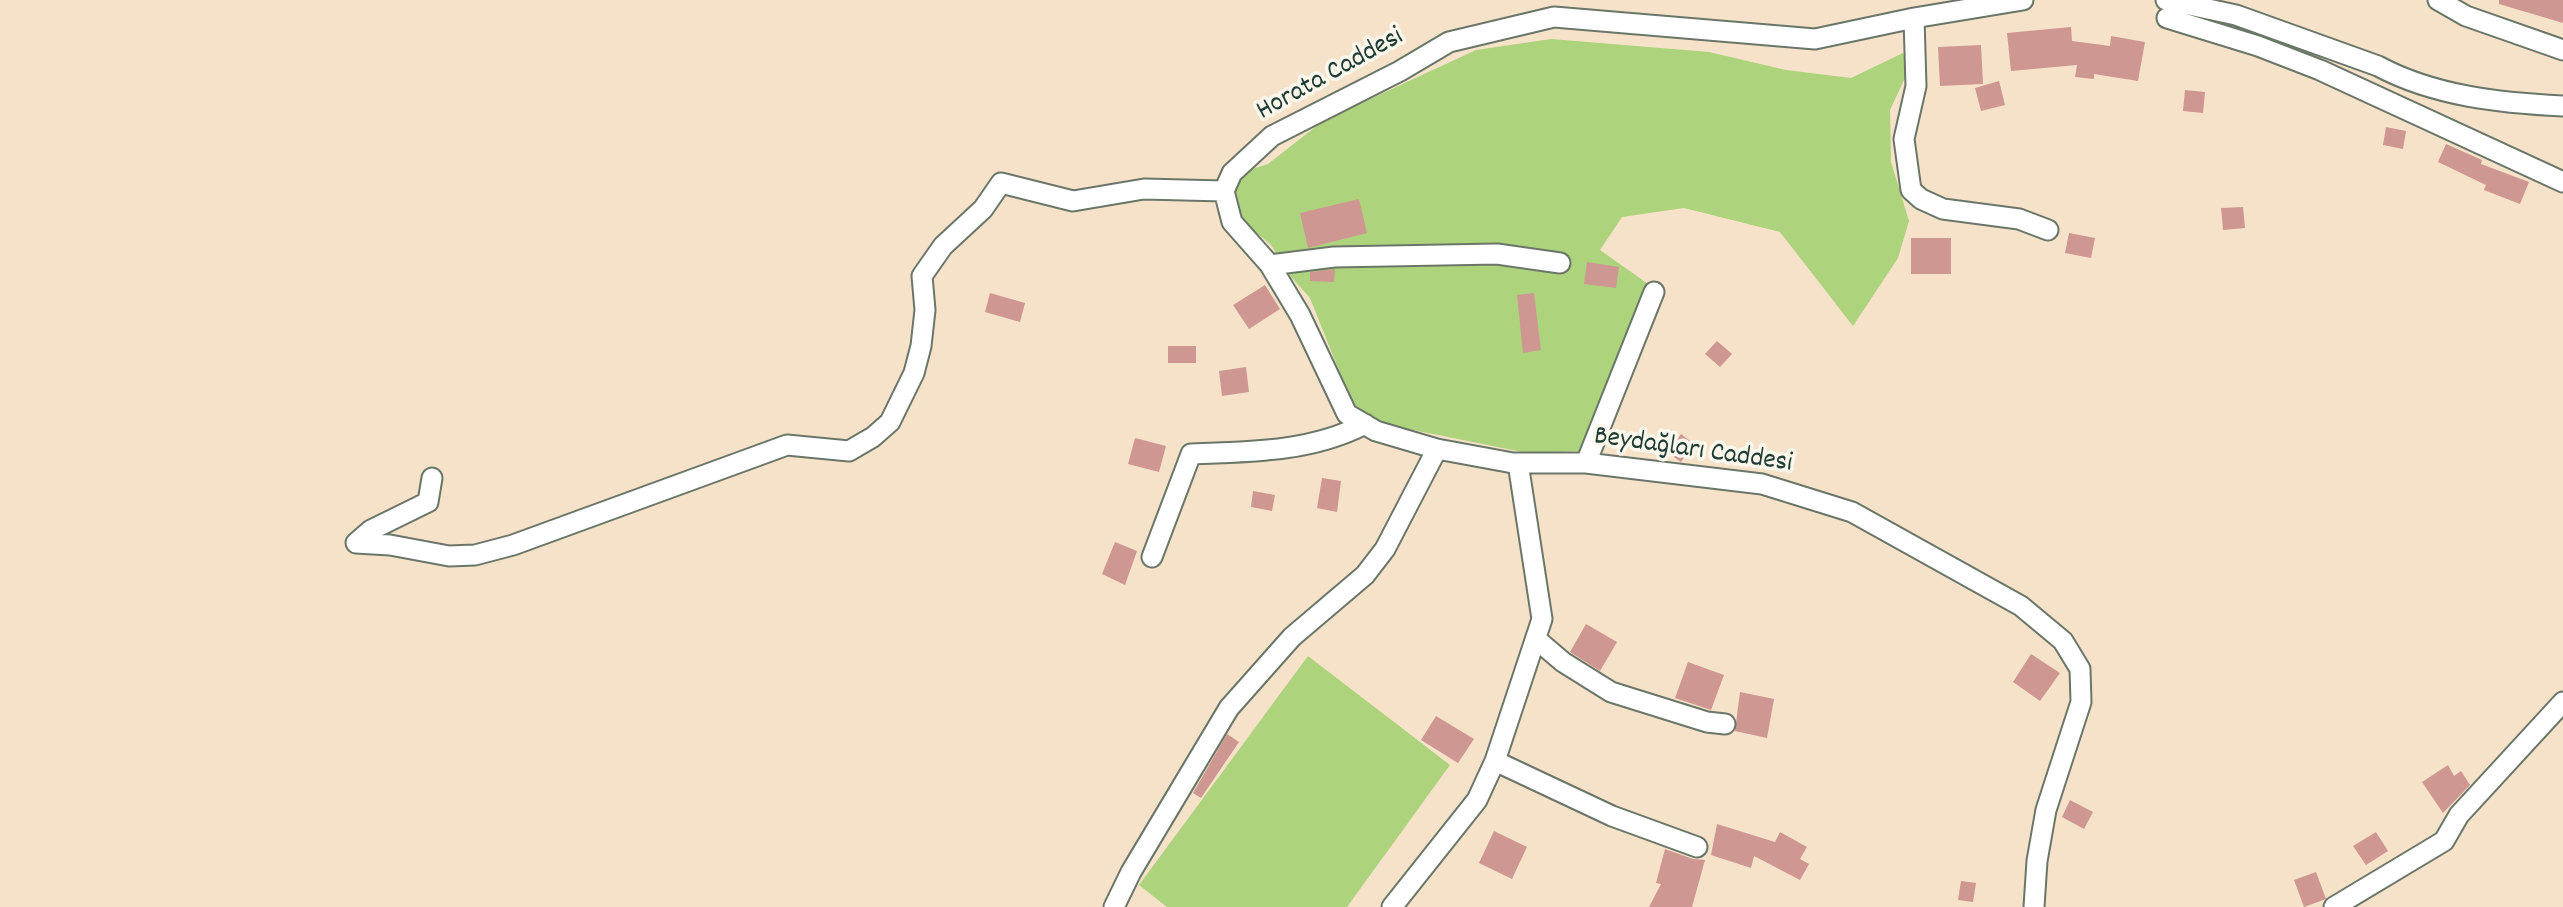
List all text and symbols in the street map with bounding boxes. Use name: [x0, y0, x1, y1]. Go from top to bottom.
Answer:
street label: Horata Caddesi: [1252, 22, 1410, 130]
street label: Beydağları Caddesi: [1592, 421, 1794, 483]

